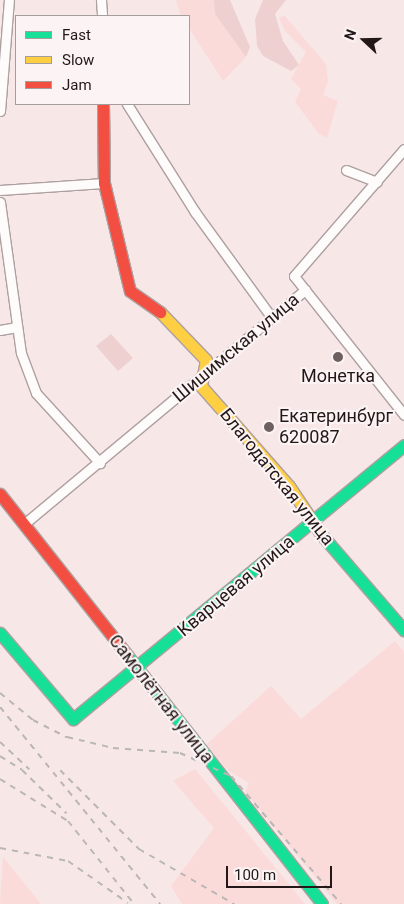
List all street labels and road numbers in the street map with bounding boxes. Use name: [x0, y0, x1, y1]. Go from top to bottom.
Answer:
street label: Шишимская улица: [168, 289, 304, 407]
street label: Благодатская улица: [215, 404, 339, 550]
street label: Кварцевая улица: [173, 531, 299, 641]
street label: Самолётная улица: [104, 630, 218, 768]

